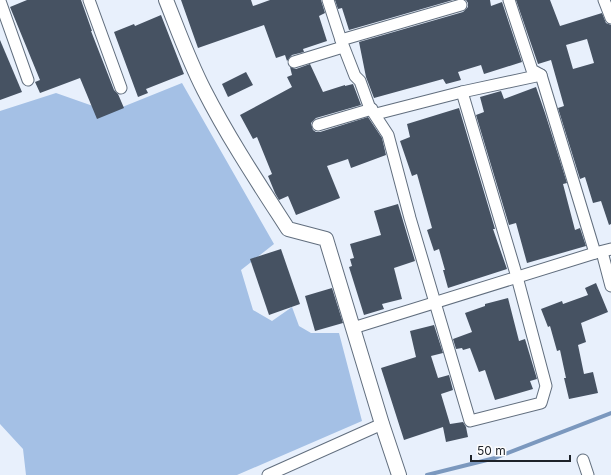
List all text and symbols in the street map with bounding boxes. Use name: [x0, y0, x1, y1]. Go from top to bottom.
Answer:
scale bar: [471, 437, 570, 463]
text: 50 m: [477, 443, 506, 458]

